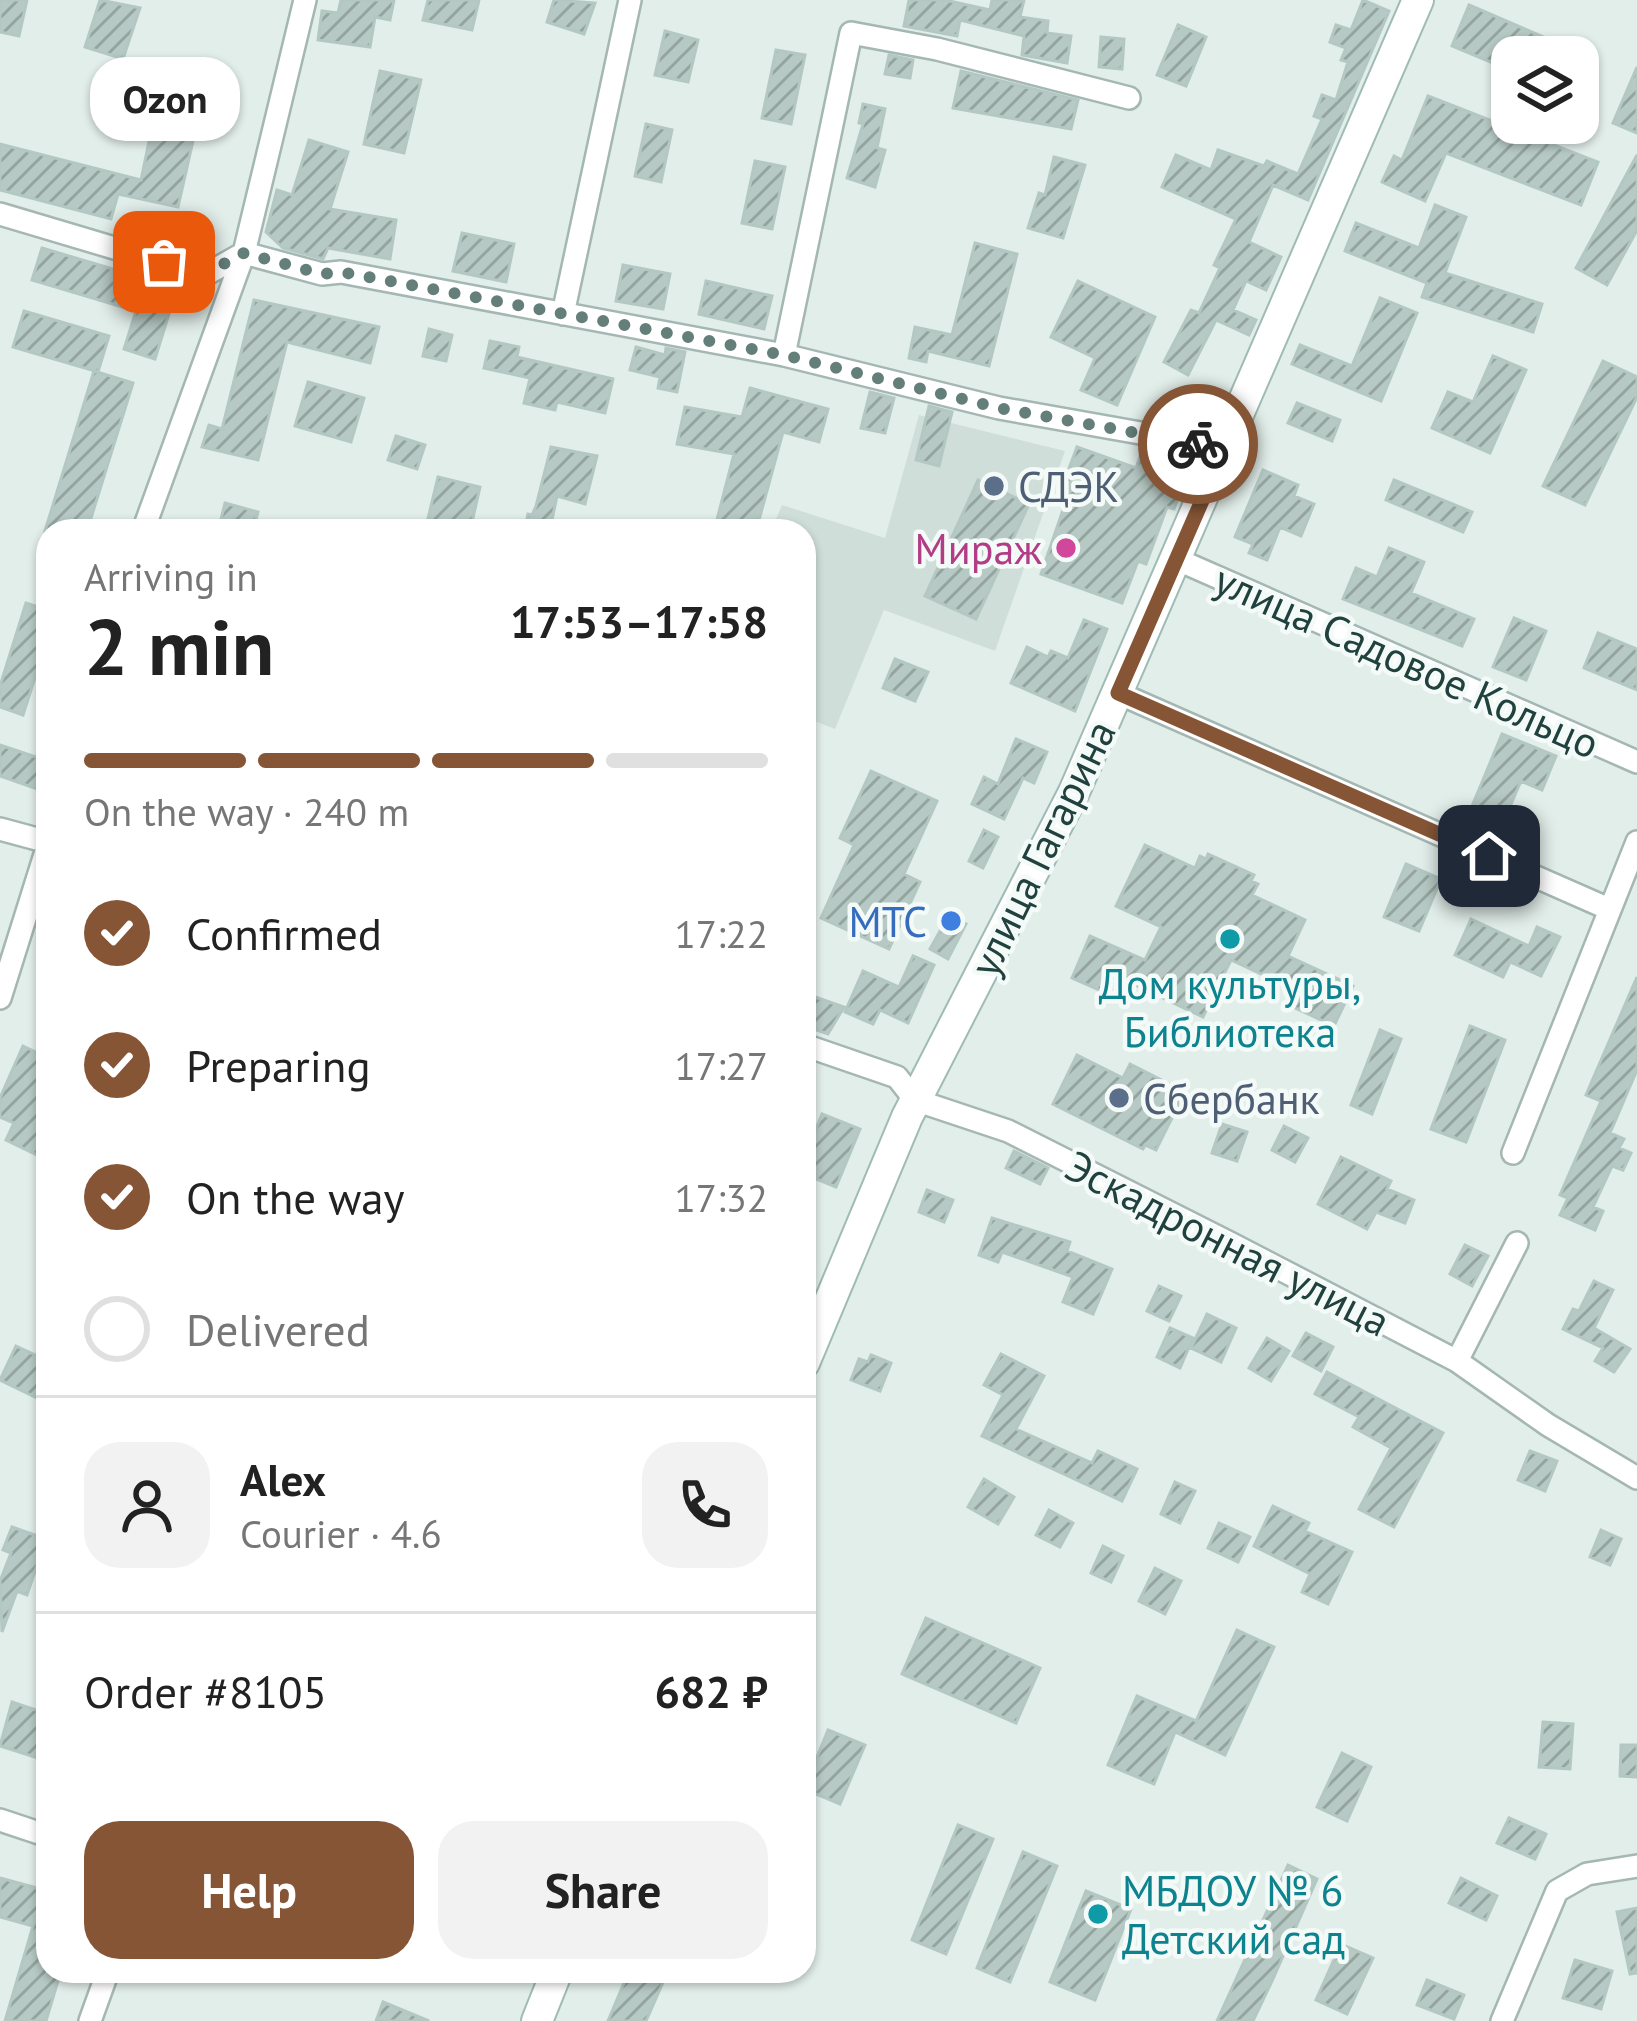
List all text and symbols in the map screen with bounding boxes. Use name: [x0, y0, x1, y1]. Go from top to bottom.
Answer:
map controls: [1491, 36, 1599, 144]
button: layers: [1491, 36, 1599, 144]
callout: Ozon: [89, 58, 239, 142]
text: Ozon: [122, 73, 208, 124]
pin: [113, 211, 215, 313]
icon: bag: [131, 229, 197, 295]
courier: [1138, 384, 1258, 504]
icon: bike: [1165, 411, 1231, 477]
place label: СДЭК: [1018, 459, 1119, 514]
marker: СДЭК: [981, 473, 1007, 499]
place label: Мираж: [915, 521, 1042, 576]
marker: Мираж: [1053, 535, 1079, 561]
text: Arriving in: [84, 551, 258, 602]
street label: улица Садовое Кольцо: [1206, 551, 1608, 771]
text: 17:53–17:58: [510, 592, 768, 650]
text: 2 min: [84, 596, 274, 697]
street label: улица Гагарина: [956, 711, 1128, 985]
text: On the way · 240 m: [84, 786, 409, 837]
pin: [1438, 805, 1540, 907]
icon: home: [1456, 823, 1522, 889]
place label: МТС: [849, 894, 927, 949]
icon: check: [84, 900, 150, 966]
text: Confirmed: [186, 904, 382, 962]
text: 17:22: [674, 908, 768, 959]
marker: МТС: [938, 908, 964, 934]
marker: Дом культуры, Библиотека: [1217, 926, 1243, 952]
place label: Дом культуры, Библиотека: [1099, 956, 1361, 1059]
icon: check: [84, 1032, 150, 1098]
text: Preparing: [186, 1036, 371, 1094]
text: 17:27: [674, 1040, 768, 1091]
place label: Сбербанк: [1143, 1071, 1320, 1126]
marker: Сбербанк: [1106, 1085, 1132, 1111]
street label: Эскадронная улица: [1057, 1138, 1399, 1348]
icon: check: [84, 1164, 150, 1230]
text: On the way: [186, 1168, 405, 1226]
text: 17:32: [674, 1172, 768, 1223]
text: Delivered: [186, 1300, 370, 1358]
button: person: [84, 1442, 210, 1568]
button: phone: [642, 1442, 768, 1568]
text: Alex: [240, 1450, 326, 1508]
text: Courier · 4.6: [240, 1508, 442, 1559]
text: Order #8105: [84, 1662, 327, 1720]
text: 682 ₽: [655, 1662, 768, 1720]
button: Help: [84, 1821, 414, 1959]
button: Share: [438, 1821, 768, 1959]
place label: МБДОУ № 6 Детский сад: [1122, 1863, 1345, 1966]
marker: МБДОУ № 6 Детский сад: [1085, 1901, 1111, 1927]

